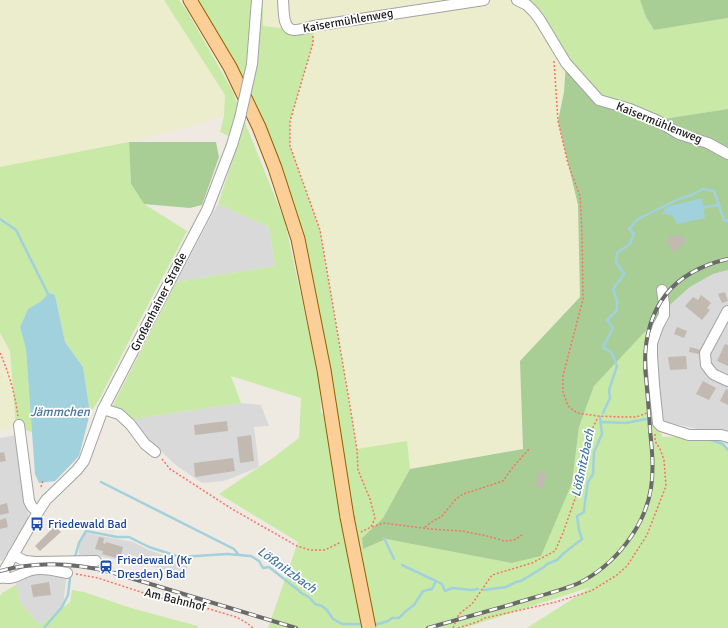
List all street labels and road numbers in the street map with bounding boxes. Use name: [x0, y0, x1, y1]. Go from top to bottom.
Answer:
street label: Kaisermühlenweg: [302, 6, 394, 36]
street label: Kaisermühlenweg: [614, 99, 704, 147]
street label: Großenhainer Straße: [128, 250, 190, 354]
street label: Am Bahnhof: [143, 585, 208, 615]

